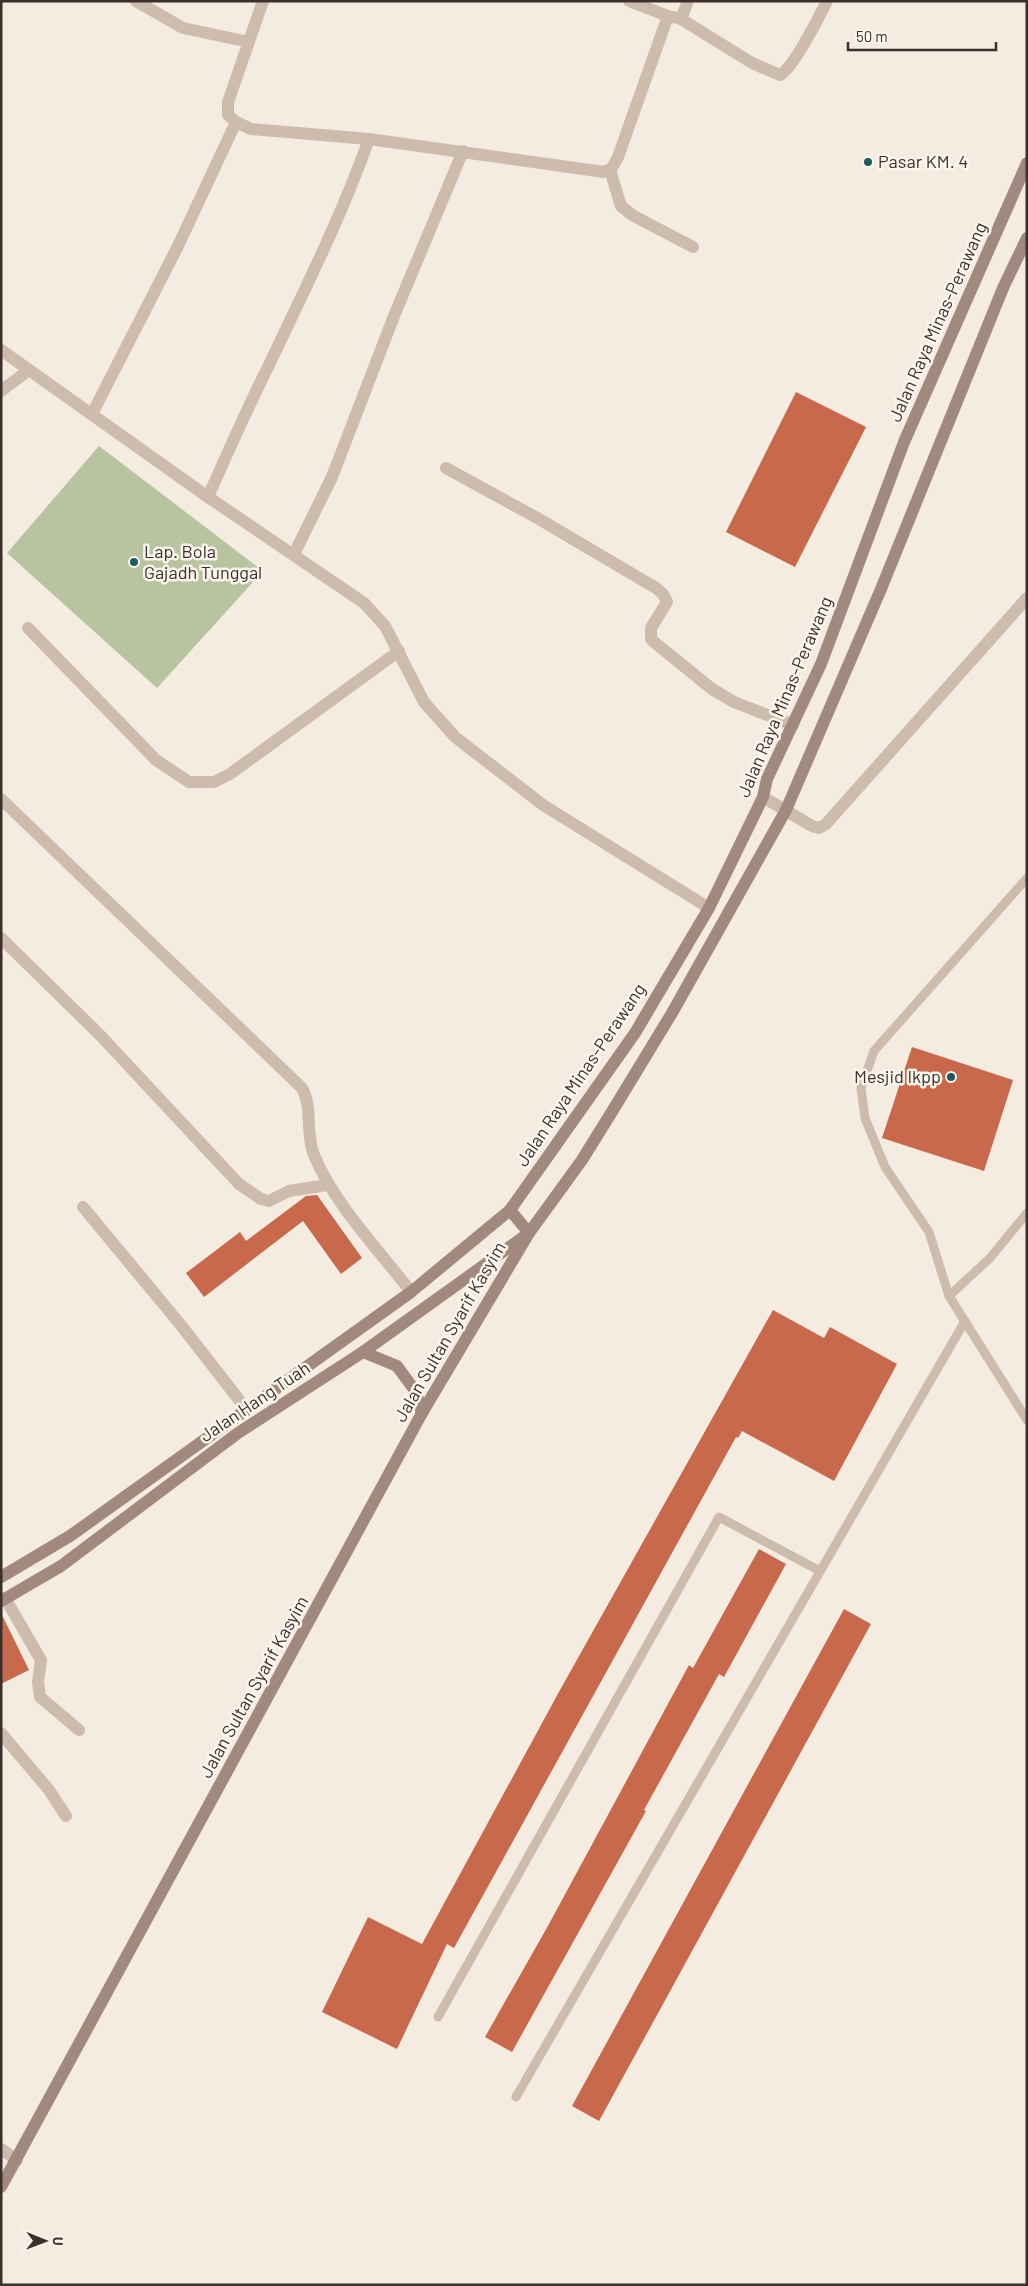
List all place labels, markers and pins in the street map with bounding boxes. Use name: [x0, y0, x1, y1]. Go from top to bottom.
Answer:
place label: Pasar KM. 4: [878, 150, 968, 172]
marker: Pasar KM. 4: [862, 156, 874, 168]
place label: Lap. Bola Gajadh Tunggal: [144, 540, 262, 583]
marker: Lap. Bola Gajadh Tunggal: [128, 556, 140, 568]
place label: Mesjid Ikpp: [854, 1065, 941, 1087]
marker: Mesjid Ikpp: [945, 1071, 957, 1083]

